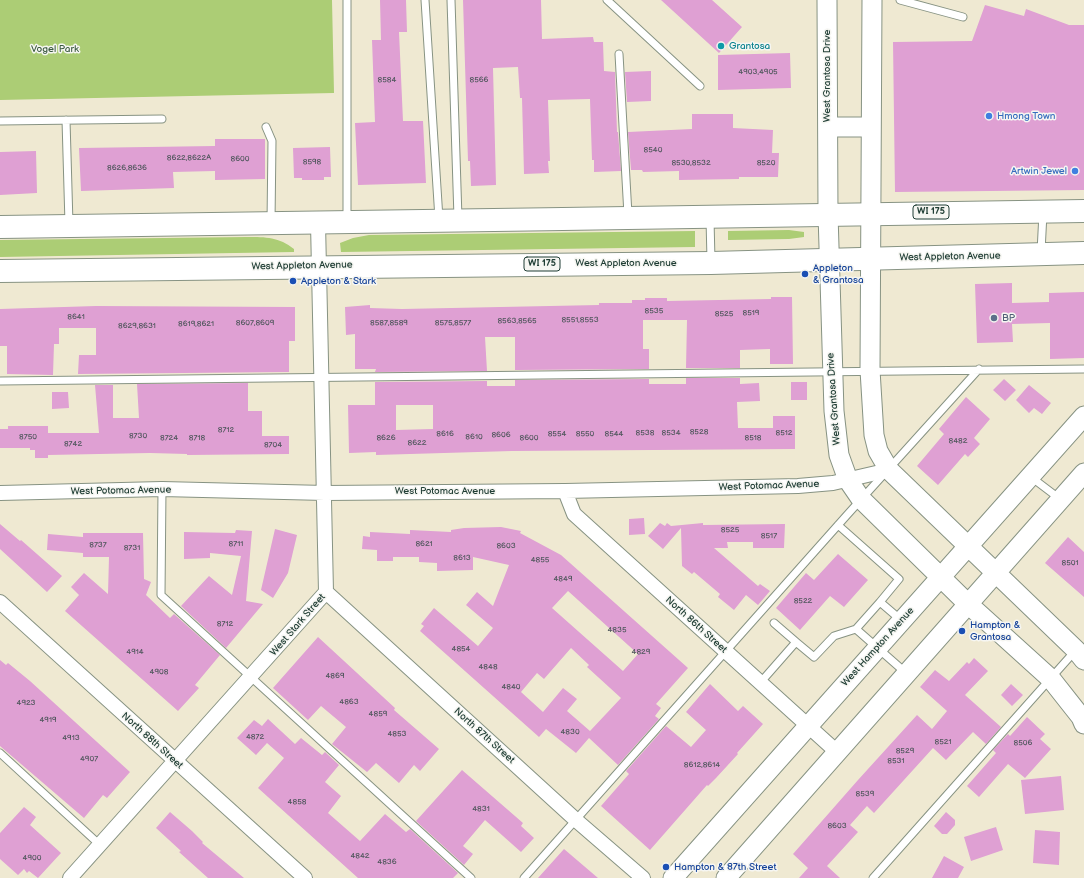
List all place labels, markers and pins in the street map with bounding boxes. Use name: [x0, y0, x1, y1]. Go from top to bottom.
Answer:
place label: Grantosa: [729, 40, 770, 52]
marker: Grantosa: [716, 41, 726, 51]
place label: Hmong Town: [997, 110, 1055, 122]
marker: Hmong Town: [984, 111, 994, 121]
place label: Artwin Jewel: [1011, 165, 1067, 177]
marker: Artwin Jewel: [1070, 166, 1080, 176]
place label: Appleton & Grantosa: [813, 262, 864, 286]
marker: Appleton & Grantosa: [800, 269, 810, 279]
place label: Appleton & Stark: [301, 275, 376, 287]
marker: Appleton & Stark: [288, 276, 298, 286]
place label: BP: [1002, 312, 1015, 324]
marker: BP: [989, 313, 999, 323]
place label: Hampton & Grantosa: [970, 619, 1020, 642]
marker: Hampton & Grantosa: [957, 626, 967, 636]
place label: Hampton & 87th Street: [674, 861, 777, 873]
marker: Hampton & 87th Street: [661, 862, 671, 872]

